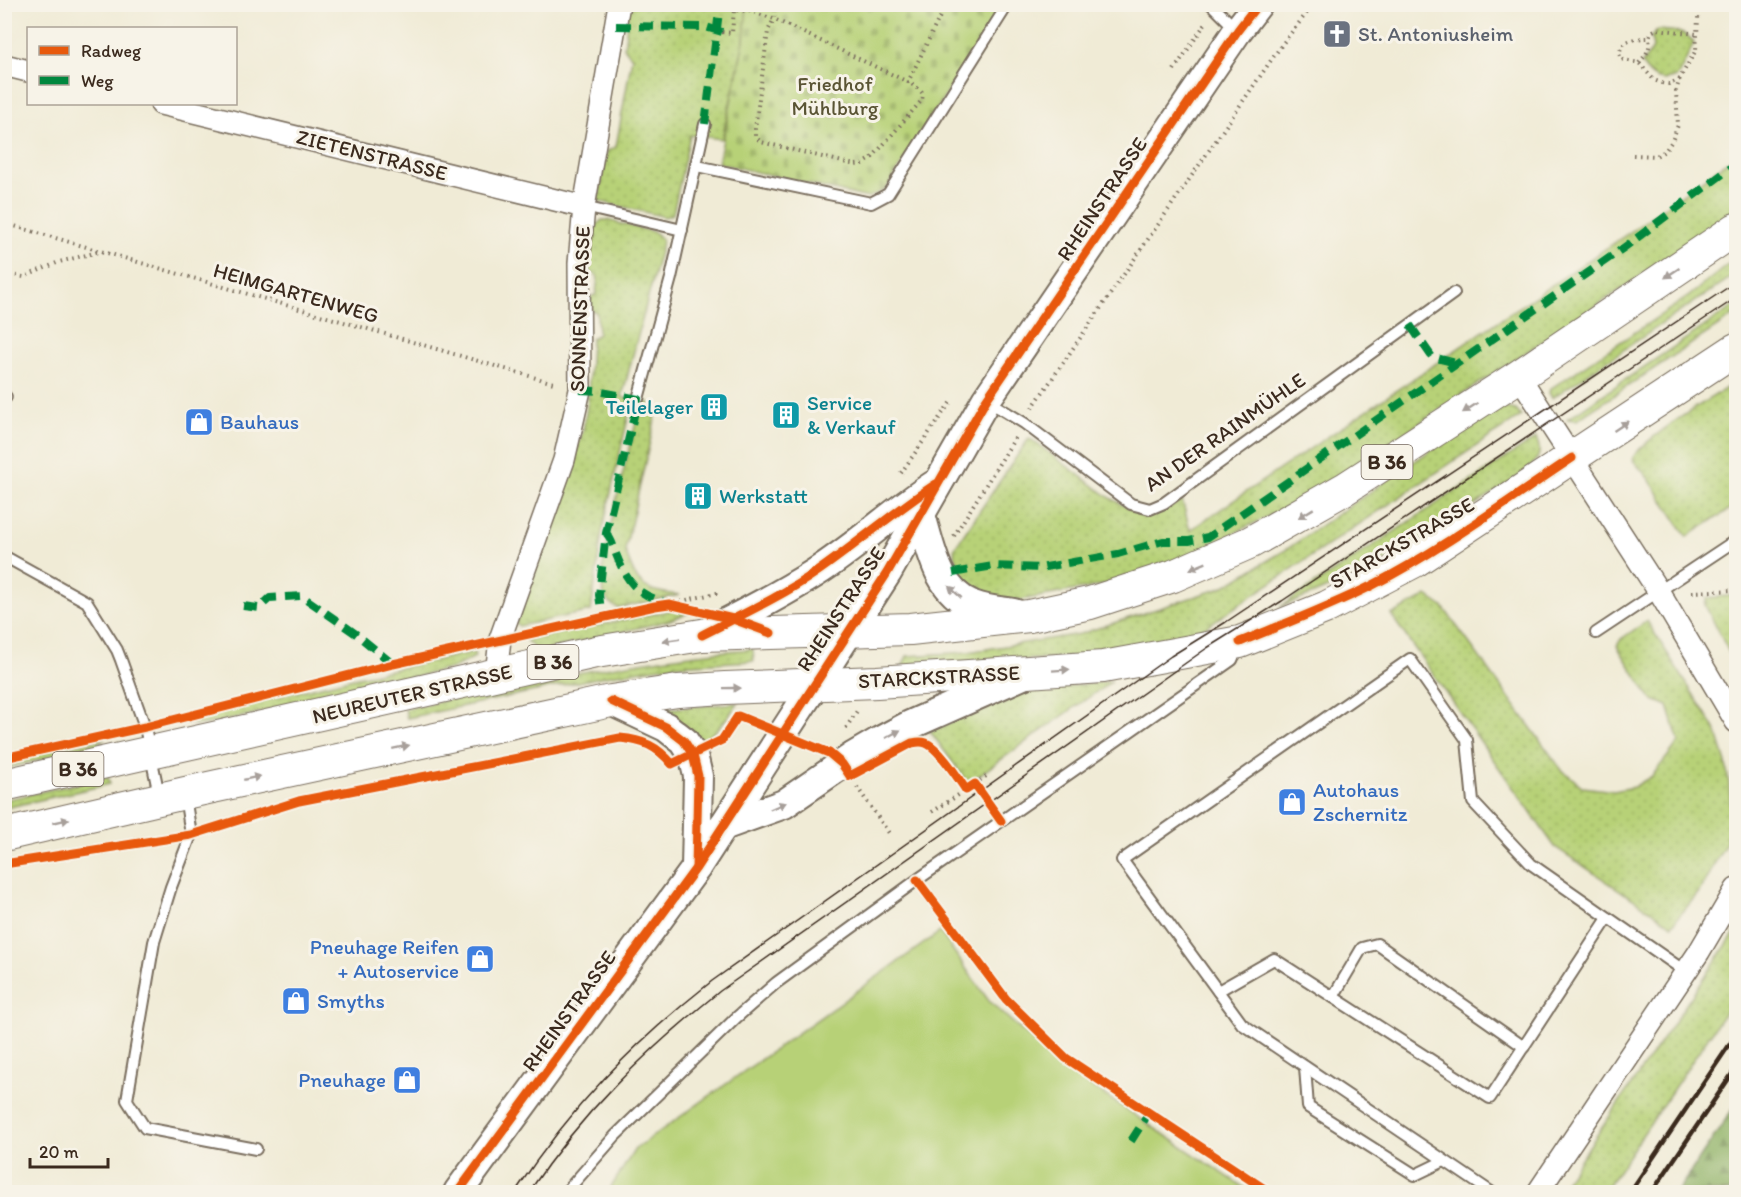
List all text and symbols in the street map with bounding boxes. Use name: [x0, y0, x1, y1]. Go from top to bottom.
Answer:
church icon: St. Antoniusheim: [1321, 18, 1353, 50]
place label: St. Antoniusheim: [1358, 21, 1514, 46]
legend: [27, 27, 237, 105]
text: Radweg: [81, 40, 142, 62]
text: Weg: [81, 70, 114, 92]
park label: Friedhof Mühlburg: [792, 71, 879, 120]
street label: ZIETENSTRASSE: [294, 124, 450, 185]
street label: RHEINSTRASSE: [1051, 132, 1152, 265]
street label: SONNENSTRASSE: [564, 225, 595, 392]
street label: HEIMGARTENWEG: [211, 257, 382, 328]
one-way arrow: [1664, 267, 1680, 279]
street label: AN DER RAINMÜHLE: [1140, 367, 1310, 496]
place label: Service & Verkauf: [807, 390, 896, 439]
building icon: Teilelager: [698, 391, 730, 423]
place label: Teilelager: [606, 394, 694, 419]
building icon: Service & Verkauf: [770, 399, 802, 431]
one-way arrow: [1462, 402, 1478, 413]
shop icon: Bauhaus: [183, 406, 215, 438]
place label: Bauhaus: [220, 409, 299, 434]
one-way arrow: [1613, 421, 1629, 432]
road number: B 36: [1362, 445, 1412, 479]
building icon: Werkstatt: [682, 480, 714, 512]
place label: Werkstatt: [719, 483, 808, 508]
street label: STARCKSTRASSE: [1325, 491, 1478, 594]
one-way arrow: [1298, 507, 1314, 518]
street label: RHEINSTRASSE: [791, 542, 890, 676]
one-way arrow: [1188, 561, 1206, 571]
one-way arrow: [948, 586, 963, 599]
one-way arrow: [661, 635, 680, 644]
road number: B 36: [528, 645, 578, 679]
street label: NEUREUTER STRASSE: [310, 658, 514, 729]
street label: STARCKSTRASSE: [857, 660, 1021, 693]
one-way arrow: [1052, 665, 1071, 675]
one-way arrow: [722, 683, 741, 692]
one-way arrow: [884, 730, 902, 740]
one-way arrow: [391, 742, 410, 751]
road number: B 36: [52, 752, 104, 786]
one-way arrow: [242, 773, 261, 783]
place label: Autohaus Zschernitz: [1313, 777, 1408, 826]
shop icon: Autohaus Zschernitz: [1276, 786, 1308, 818]
one-way arrow: [769, 801, 787, 810]
one-way arrow: [52, 816, 71, 826]
place label: Pneuhage Reifen + Autoservice: [310, 934, 459, 983]
shop icon: Pneuhage Reifen + Autoservice: [464, 943, 496, 975]
street label: RHEINSTRASSE: [516, 945, 621, 1076]
shop icon: Smyths: [280, 985, 312, 1017]
place label: Smyths: [317, 988, 385, 1013]
shop icon: Pneuhage: [391, 1064, 423, 1096]
place label: Pneuhage: [298, 1067, 386, 1092]
scale bar: [30, 1131, 108, 1169]
text: 20 m: [39, 1141, 79, 1163]

